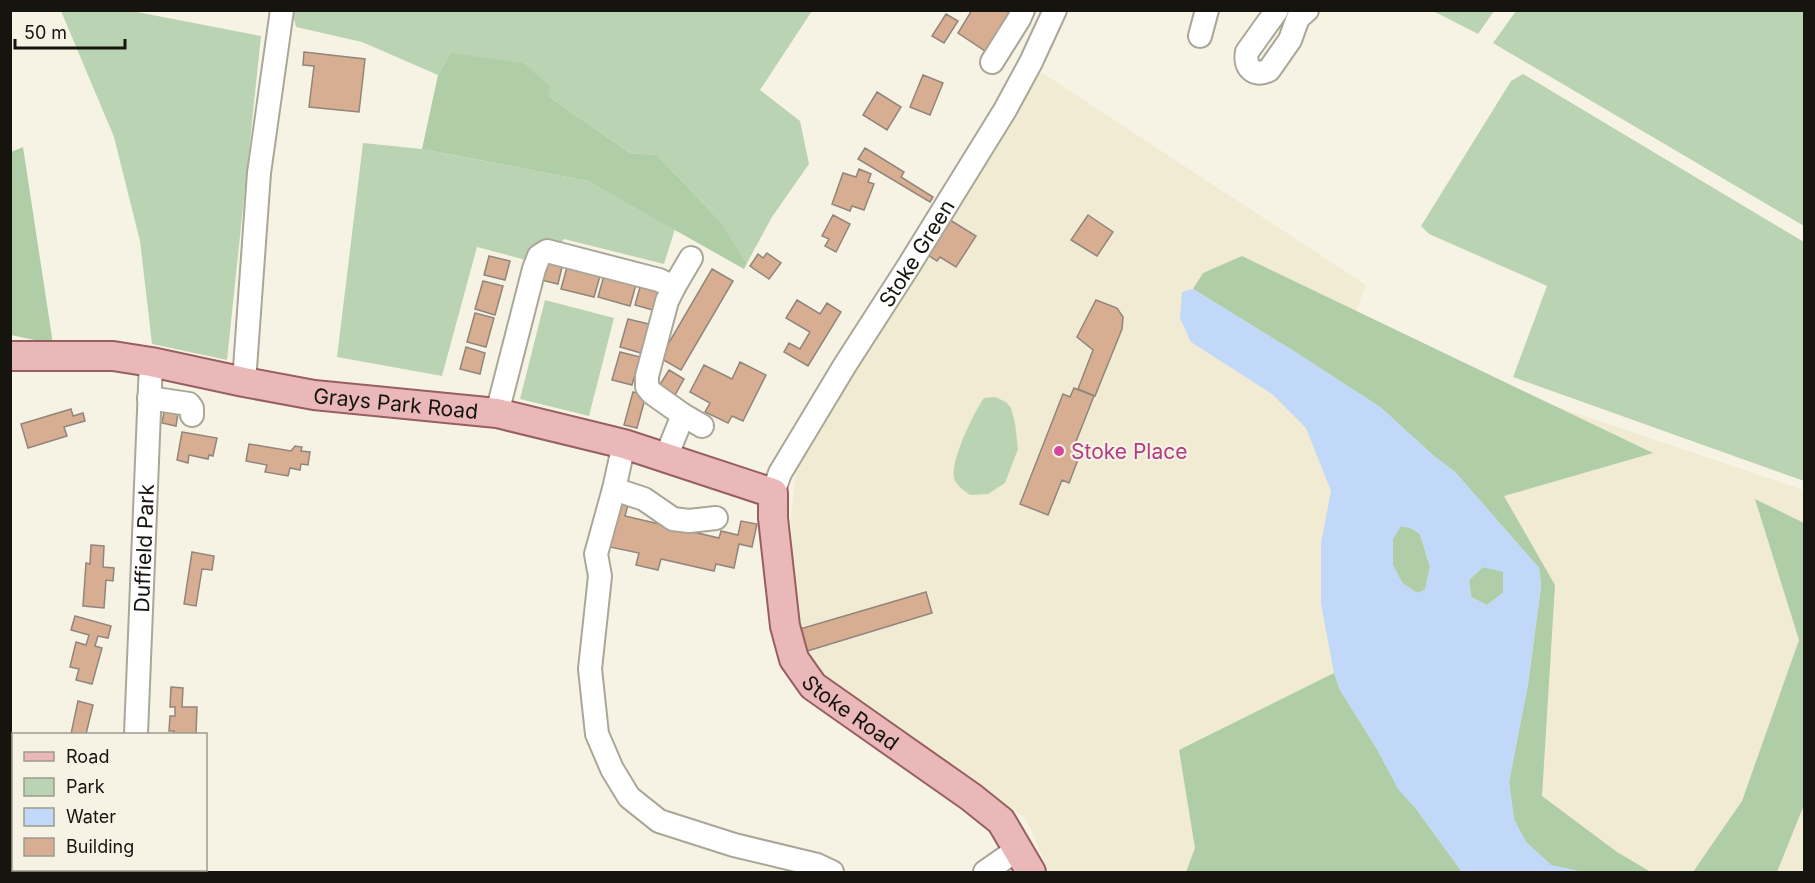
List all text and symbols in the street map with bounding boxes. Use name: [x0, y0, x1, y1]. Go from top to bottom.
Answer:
scale bar: [15, 12, 124, 50]
text: 50 m: [24, 22, 67, 43]
street label: Stoke Green: [873, 195, 959, 311]
street label: Grays Park Road: [312, 383, 479, 424]
place label: Stoke Place: [1071, 439, 1187, 464]
marker: Stoke Place: [1052, 444, 1066, 458]
street label: Duffield Park: [128, 483, 159, 613]
street label: Stoke Road: [797, 670, 904, 755]
legend: [12, 733, 207, 871]
text: Road: [66, 746, 109, 767]
text: Park: [66, 776, 105, 797]
text: Water: [66, 806, 116, 827]
text: Building: [66, 836, 134, 857]

